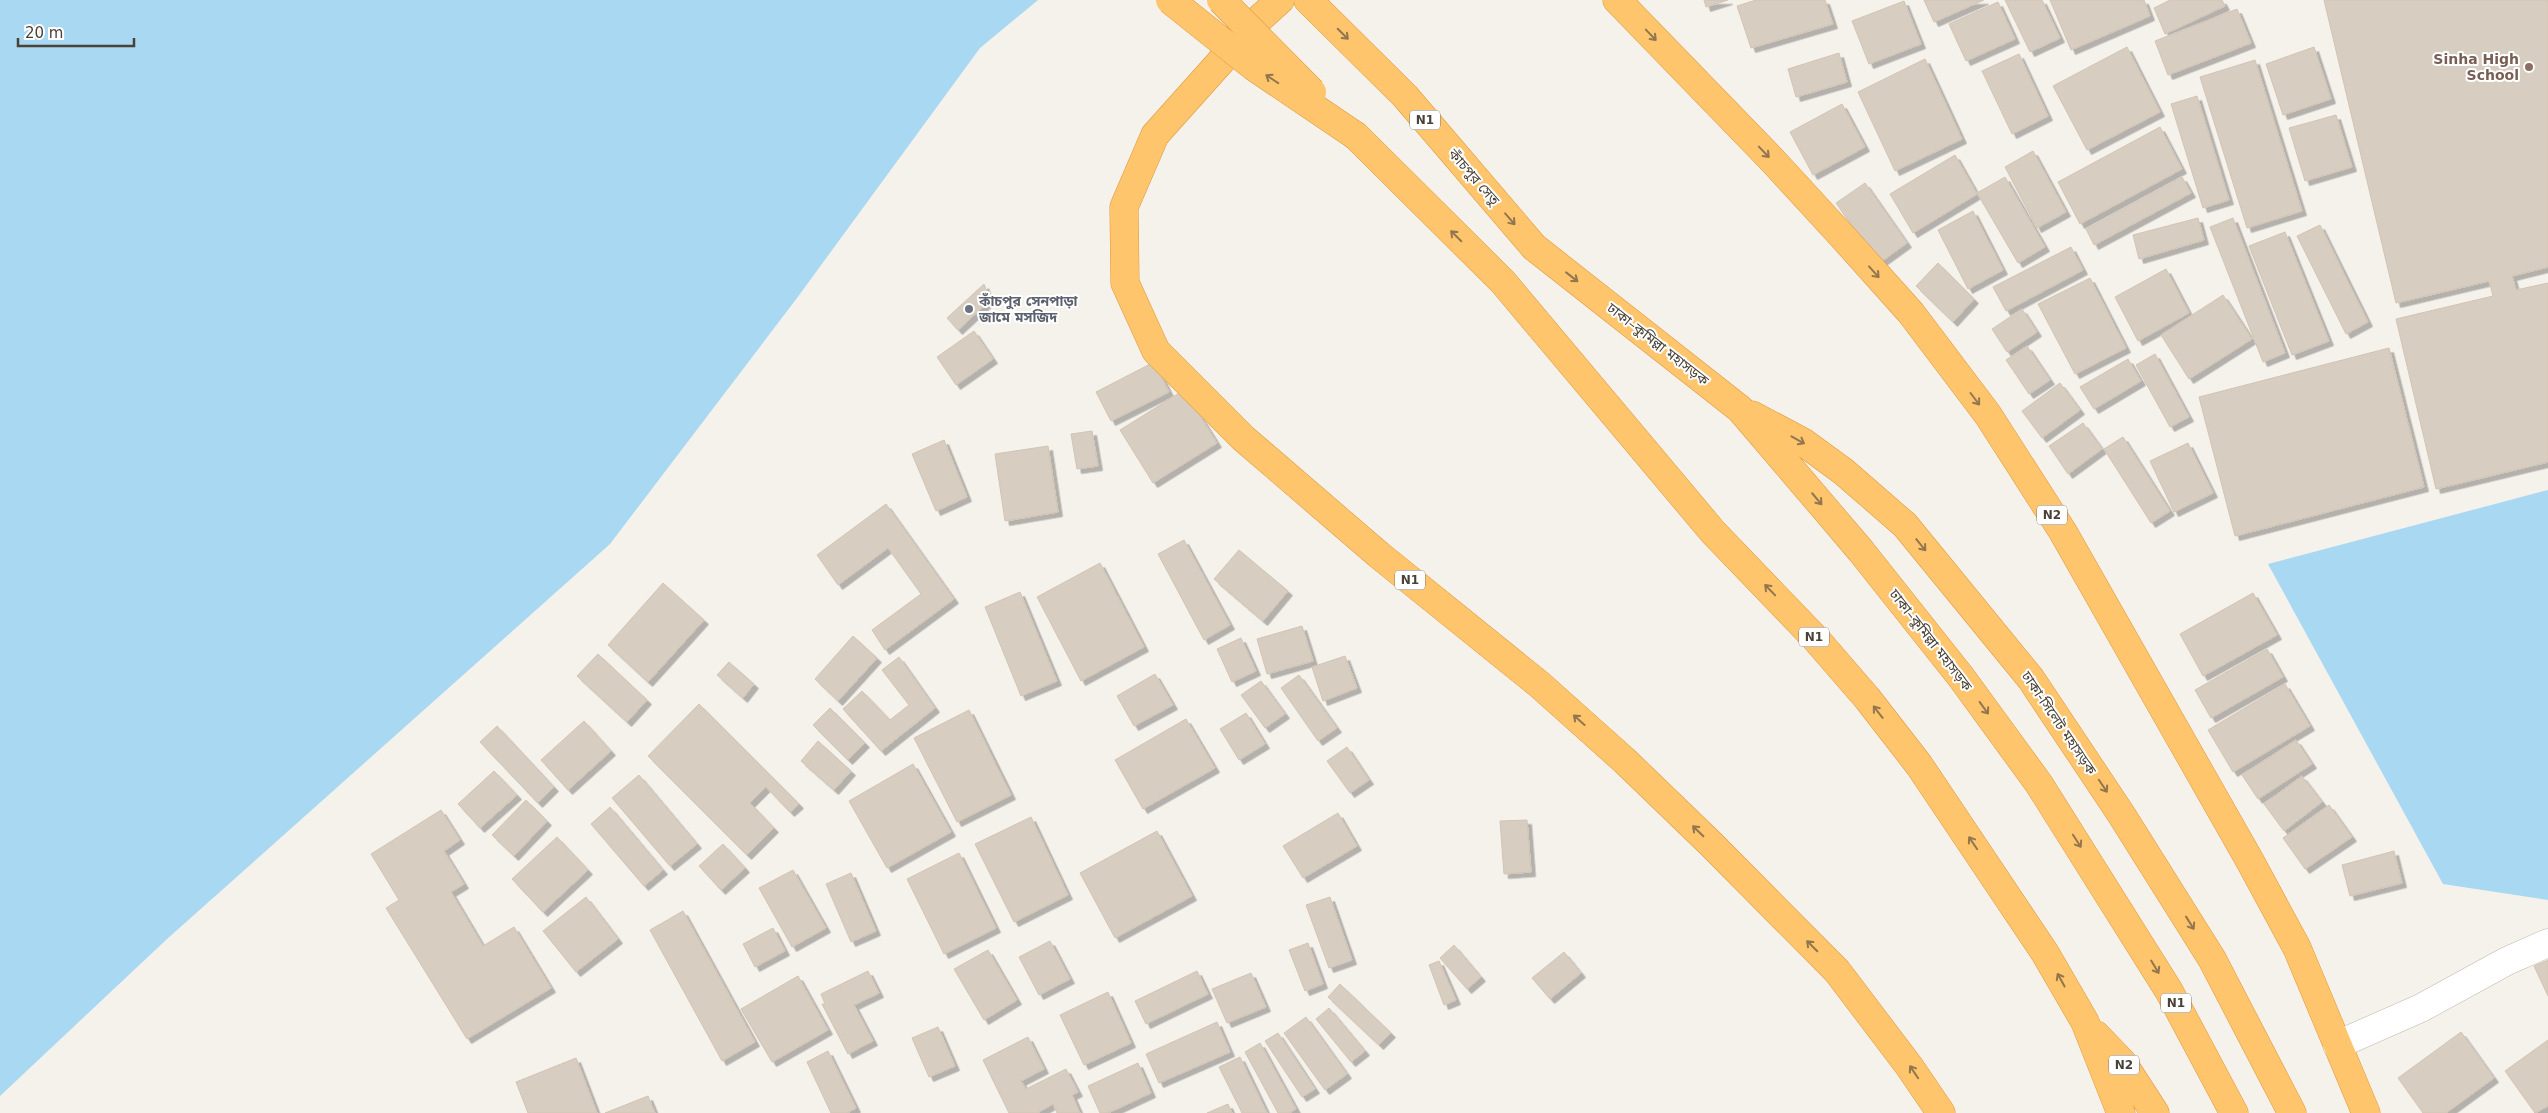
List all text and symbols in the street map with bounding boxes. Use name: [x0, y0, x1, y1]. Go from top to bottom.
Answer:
scale bar: [18, 15, 134, 47]
text: 20 m: [25, 24, 63, 42]
one-way arrow: [1336, 28, 1348, 40]
one-way arrow: [1645, 29, 1657, 41]
place label: Sinha High School: [2433, 51, 2519, 83]
marker: Sinha High School: [2523, 61, 2535, 73]
one-way arrow: [1265, 74, 1279, 84]
road number: N1: [1410, 110, 1440, 130]
street label: কাঁচপুর সেতু: [1444, 144, 1504, 210]
one-way arrow: [1758, 146, 1770, 158]
one-way arrow: [1505, 213, 1516, 226]
one-way arrow: [1450, 229, 1462, 242]
one-way arrow: [1868, 265, 1879, 278]
one-way arrow: [1565, 271, 1578, 282]
place label: কাঁচপুর সেনপাড়া জামে মসজিদ: [978, 292, 1079, 325]
street label: ঢাকা–কুমিল্লা মহাসড়ক: [1603, 299, 1712, 390]
marker: কাঁচপুর সেনপাড়া জামে মসজিদ: [963, 303, 975, 315]
one-way arrow: [1970, 392, 1980, 406]
one-way arrow: [1791, 435, 1805, 445]
one-way arrow: [1811, 493, 1822, 506]
road number: N2: [2037, 506, 2067, 524]
one-way arrow: [1916, 538, 1927, 551]
road number: N1: [1395, 570, 1425, 590]
one-way arrow: [1764, 584, 1776, 597]
street label: ঢাকা–কুমিল্লা মহাসড়ক: [1885, 585, 1976, 695]
road number: N1: [1799, 628, 1829, 646]
street label: ঢাকা-সিলেট মহাসড়ক: [2018, 668, 2100, 778]
one-way arrow: [1979, 701, 1989, 715]
one-way arrow: [1872, 706, 1883, 719]
one-way arrow: [1572, 714, 1585, 726]
one-way arrow: [2098, 779, 2108, 793]
one-way arrow: [1691, 825, 1704, 837]
one-way arrow: [2072, 834, 2082, 848]
one-way arrow: [1968, 837, 1978, 851]
one-way arrow: [2185, 916, 2195, 930]
one-way arrow: [1806, 940, 1818, 952]
one-way arrow: [2150, 960, 2160, 974]
one-way arrow: [2055, 973, 2065, 987]
road number: N1: [2161, 994, 2191, 1012]
road number: N2: [2109, 1056, 2139, 1074]
one-way arrow: [1909, 1066, 1919, 1080]

